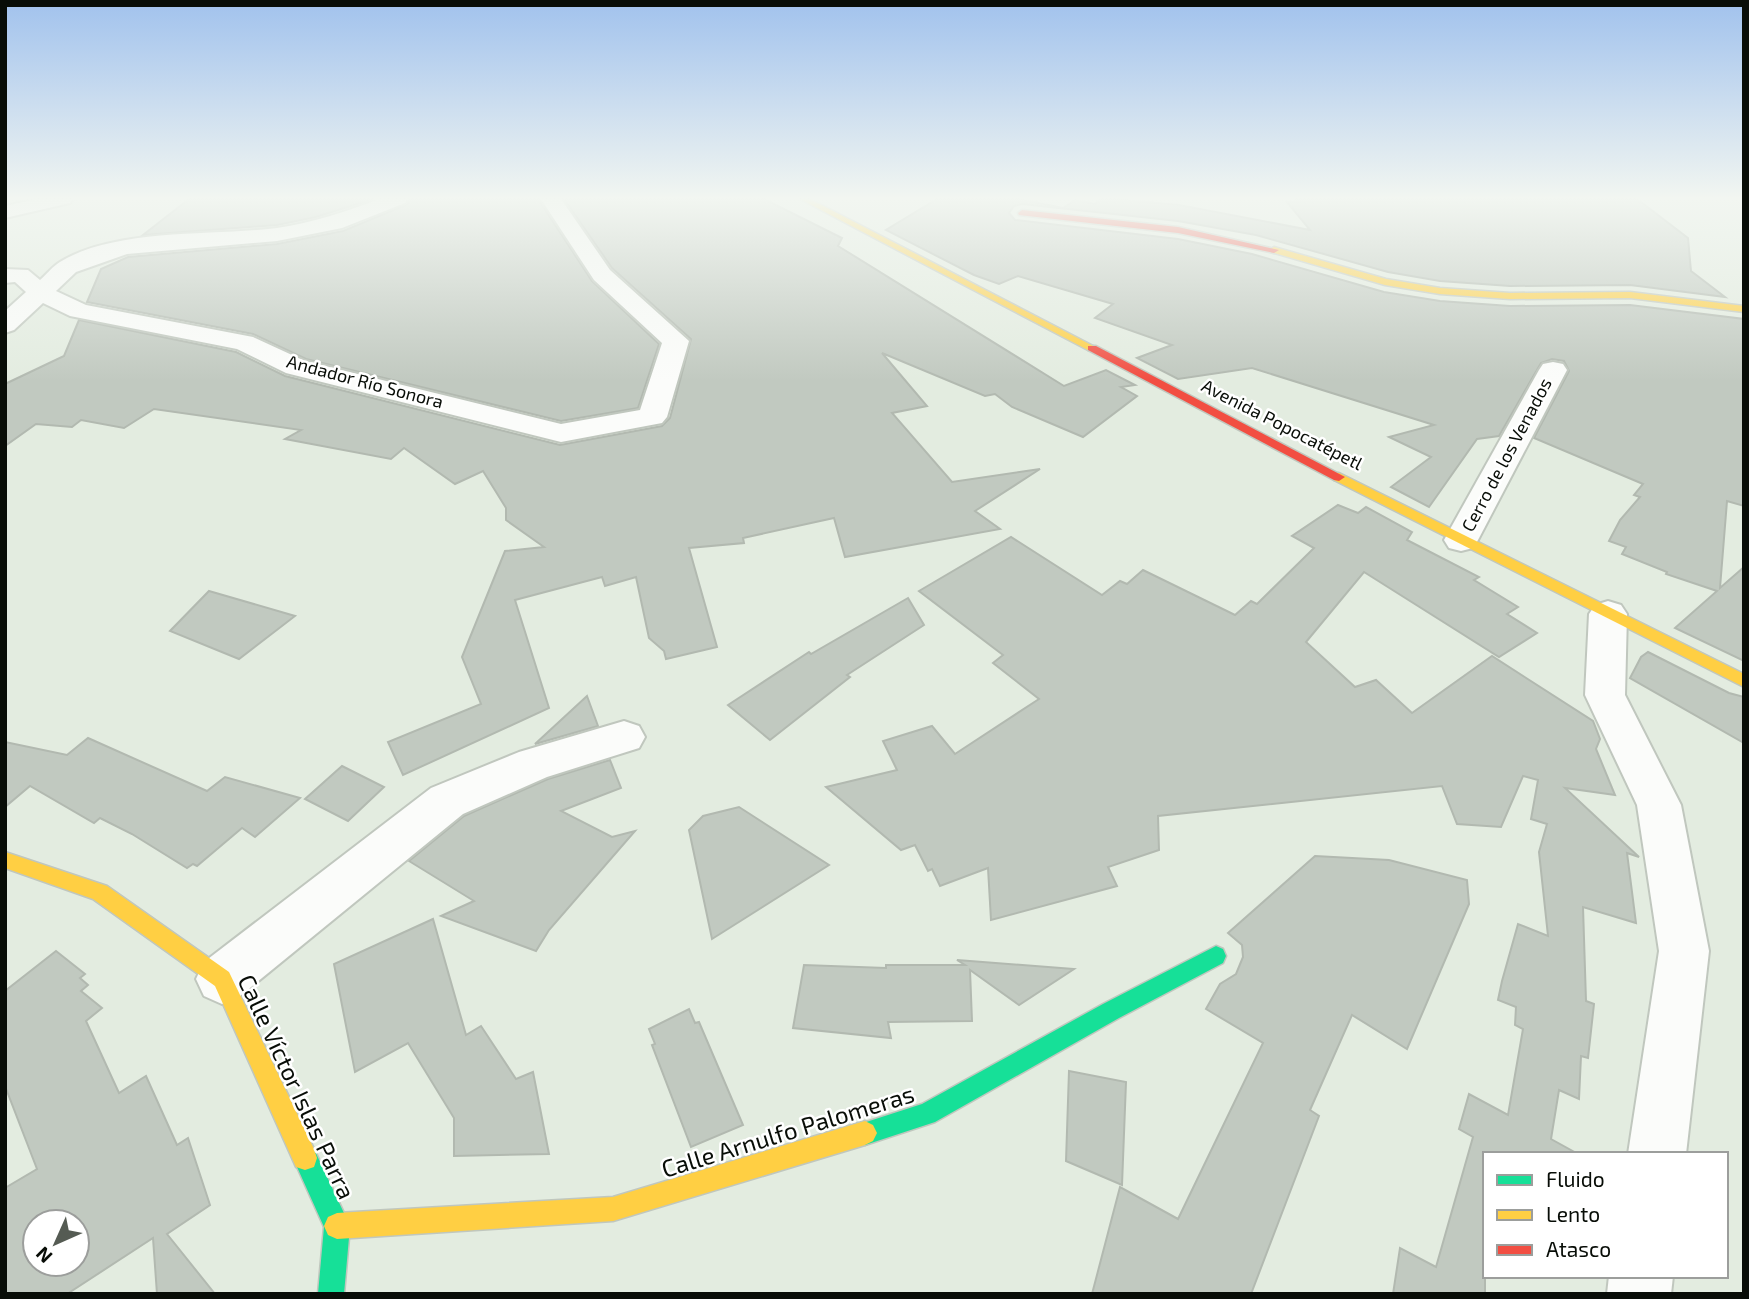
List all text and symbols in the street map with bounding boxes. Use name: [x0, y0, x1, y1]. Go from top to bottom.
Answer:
street label: Andador Río Sonora: [285, 350, 446, 413]
street label: Avenida Popocatépetl: [1198, 374, 1367, 475]
street label: Cerro de los Venados: [1456, 374, 1556, 535]
street label: Calle Víctor Islas Parra: [233, 970, 362, 1203]
street label: Calle Arnulfo Palomeras: [658, 1078, 917, 1183]
legend: [1483, 1152, 1728, 1278]
text: Fluido: [1546, 1166, 1605, 1191]
text: Lento: [1546, 1201, 1600, 1226]
north arrow: [21, 1208, 91, 1278]
text: Atasco: [1546, 1236, 1611, 1261]
text: N: [31, 1242, 57, 1268]

